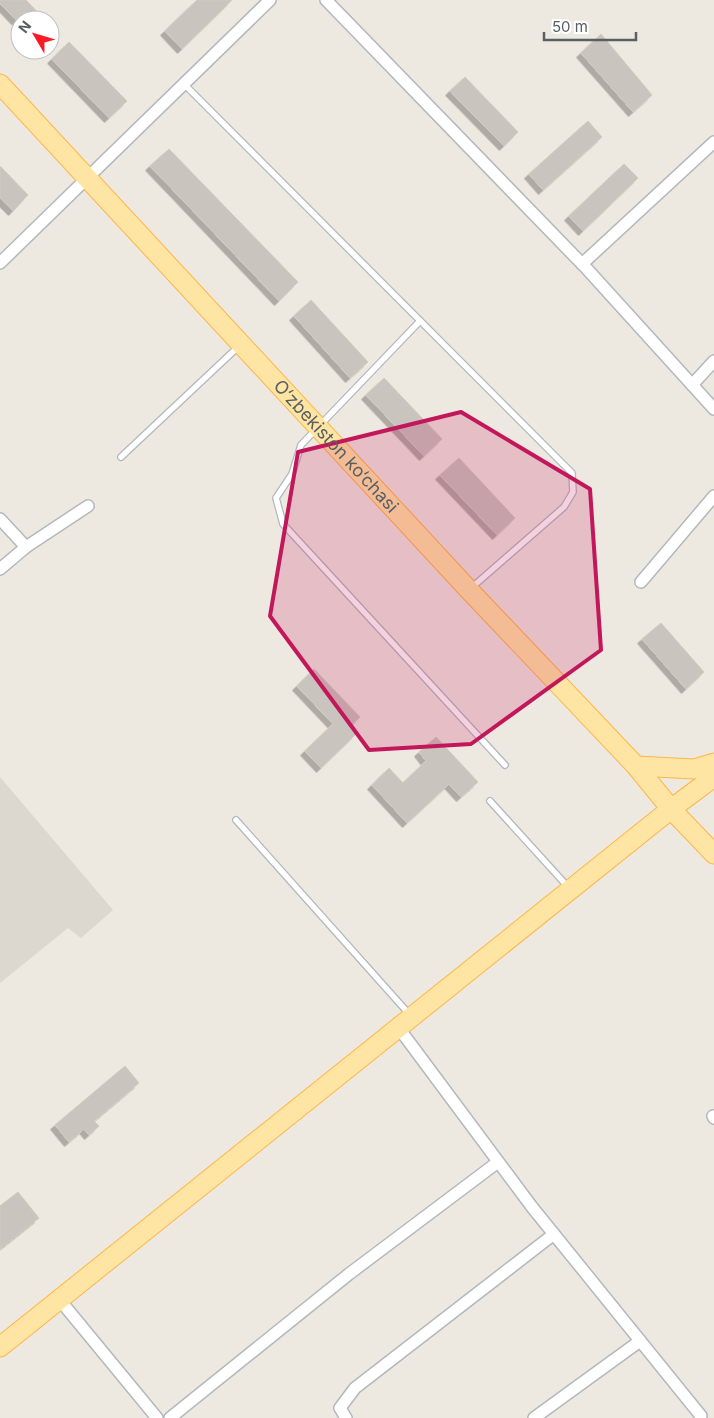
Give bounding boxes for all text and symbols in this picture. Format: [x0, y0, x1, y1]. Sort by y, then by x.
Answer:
north arrow [10, 10, 60, 60]
scale bar [544, 10, 636, 42]
text: N [14, 17, 34, 36]
text: 50 m [552, 17, 588, 36]
street label: O‘zbekiston ko‘chasi [270, 375, 403, 517]

